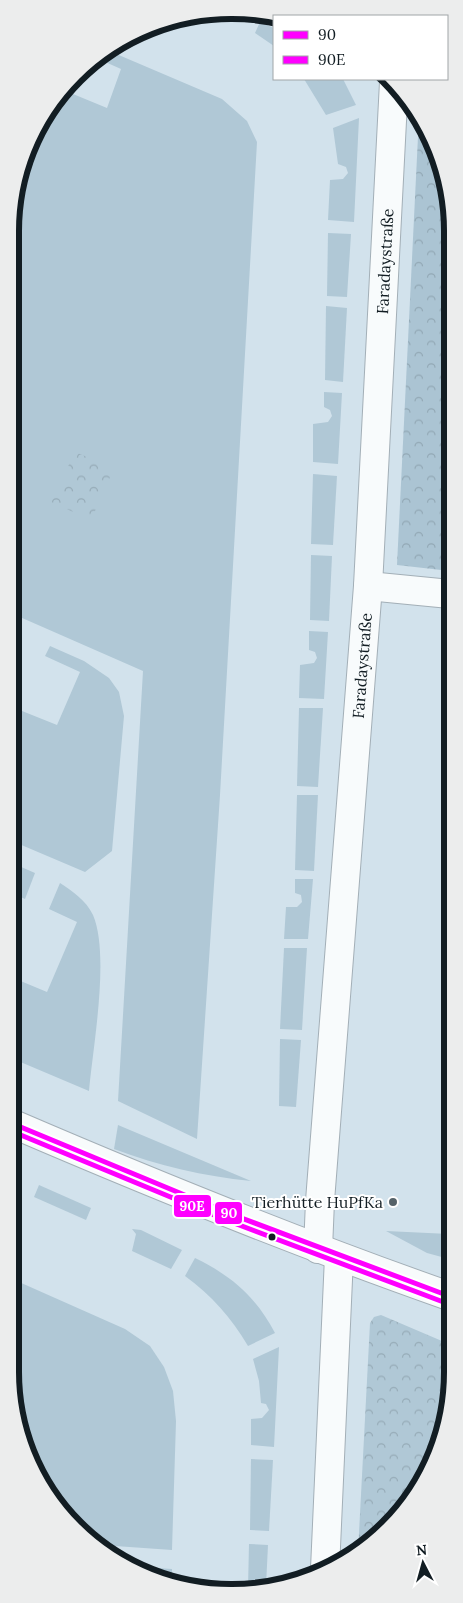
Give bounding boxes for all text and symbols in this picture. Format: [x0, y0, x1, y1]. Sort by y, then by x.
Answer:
legend [273, 15, 448, 80]
text: 90 [318, 25, 336, 44]
text: 90E [318, 50, 345, 69]
street label: Faradaystraße [372, 208, 397, 315]
street label: Faradaystraße [348, 612, 376, 719]
place label: Tierhütte HuPfKa [252, 1192, 383, 1212]
line badge: 90E [173, 1194, 212, 1218]
marker: Tierhütte HuPfKa [387, 1196, 399, 1208]
text: 90E [179, 1197, 205, 1215]
line badge: 90 [214, 1201, 243, 1225]
text: 90 [221, 1204, 238, 1222]
unlabelled marker [267, 1232, 277, 1242]
north arrow [398, 1538, 448, 1588]
text: N [415, 1541, 428, 1560]

